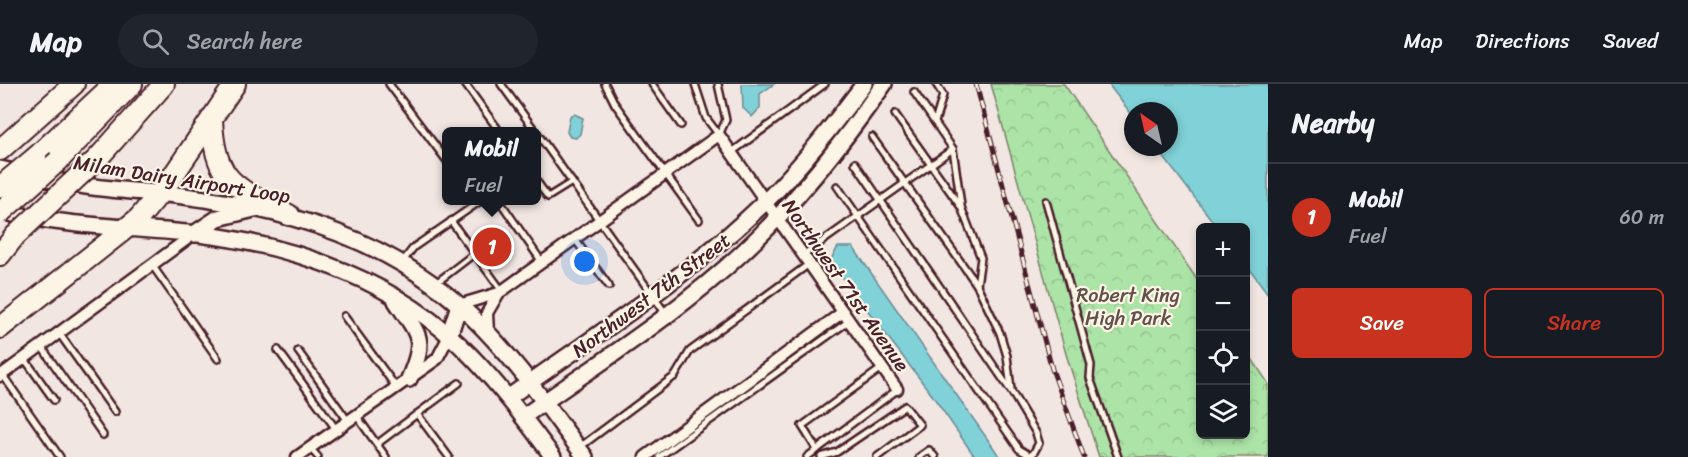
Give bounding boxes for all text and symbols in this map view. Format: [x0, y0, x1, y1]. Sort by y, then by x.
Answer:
search box [118, 14, 538, 68]
text: Map [30, 17, 82, 66]
text: Search here [187, 22, 303, 61]
text: Map [1404, 22, 1442, 60]
text: Directions [1475, 22, 1570, 60]
text: Saved [1603, 22, 1658, 60]
icon: search [139, 25, 172, 58]
text: Nearby [1292, 100, 1374, 146]
north arrow [1124, 102, 1178, 156]
popup [442, 127, 541, 205]
text: Mobil [465, 129, 518, 168]
street label: Milam Dairy Airport Loop [71, 145, 293, 214]
text: Fuel [465, 168, 502, 203]
text: Mobil [1349, 180, 1403, 219]
street label: Northwest 71st Avenue [772, 191, 919, 380]
text: 1 [1307, 200, 1316, 235]
text: 60 m [1619, 200, 1664, 235]
text: Fuel [1349, 219, 1387, 254]
map controls [1196, 223, 1250, 439]
button: + [1196, 223, 1250, 277]
pin: 1 [472, 224, 512, 270]
street label: Northwest 7th Street [564, 224, 739, 367]
your location [570, 247, 599, 276]
button: − [1196, 277, 1250, 331]
park label: Robert King High Park [1076, 278, 1180, 336]
button: Save [1292, 288, 1472, 358]
button: Share [1484, 288, 1664, 358]
button: locate [1196, 331, 1250, 385]
button: layers [1196, 385, 1250, 439]

